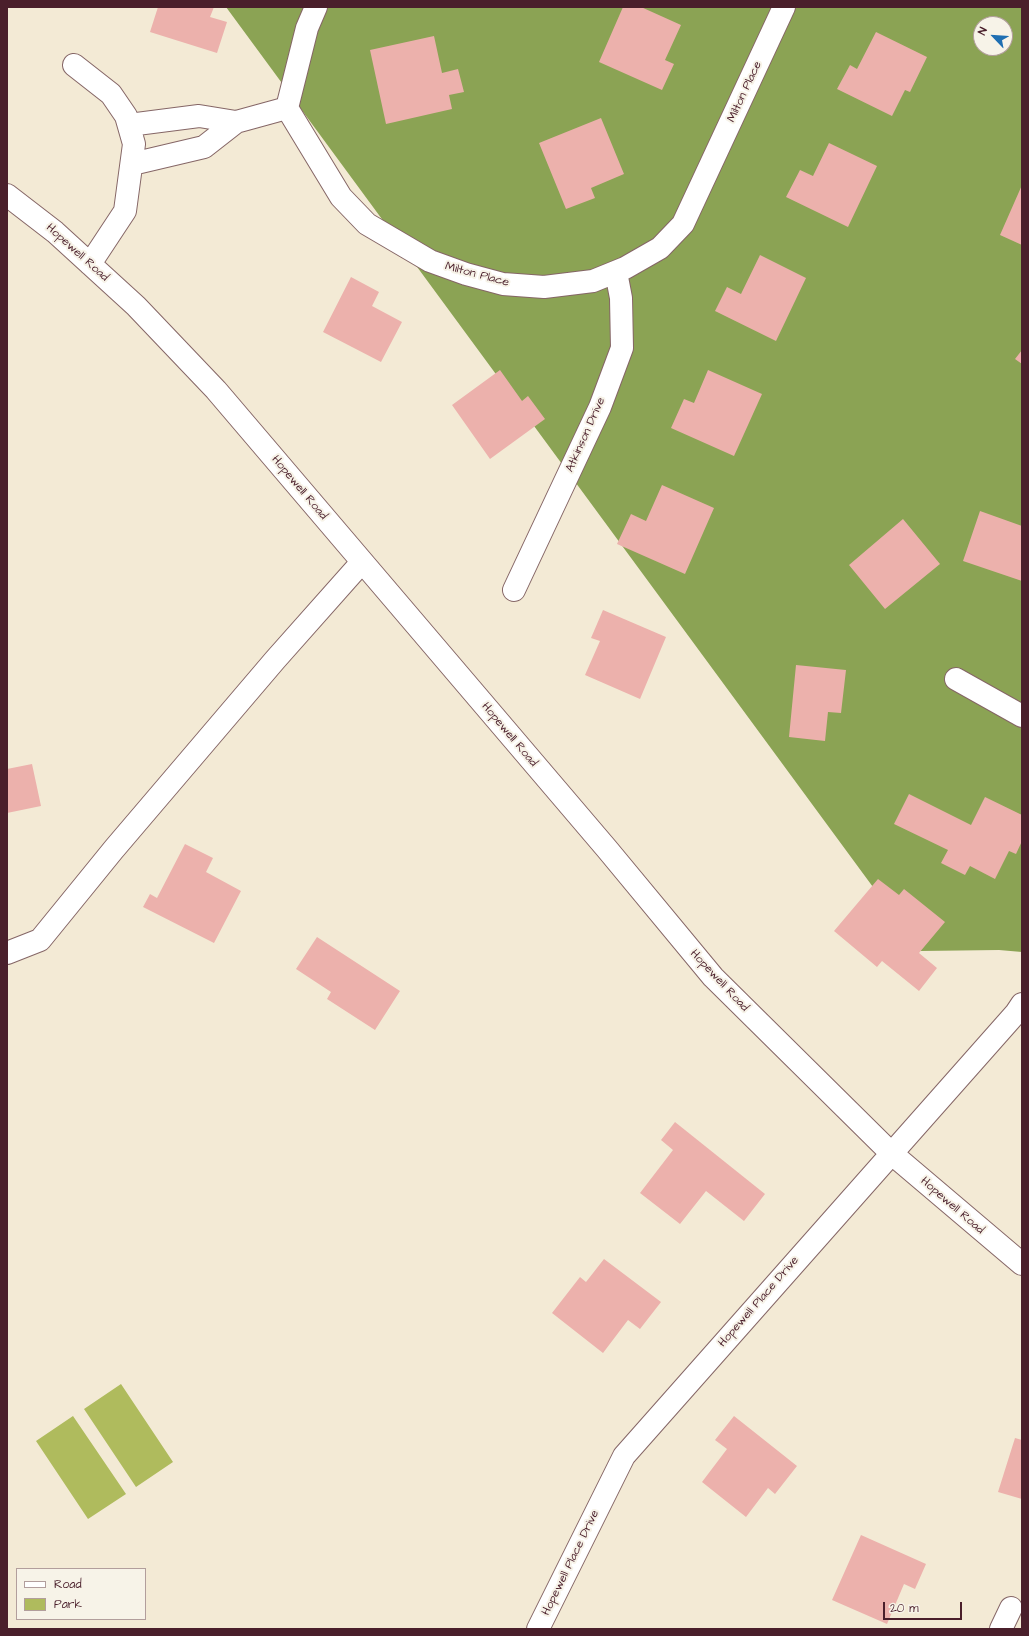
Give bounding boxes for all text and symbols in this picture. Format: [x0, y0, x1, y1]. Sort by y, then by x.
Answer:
north arrow [973, 16, 1013, 56]
text: N [974, 25, 991, 37]
street label: Milton Place [725, 59, 765, 125]
street label: Hopewell Road [43, 221, 111, 285]
street label: Milton Place [443, 260, 511, 290]
street label: Atkinson Drive [563, 395, 609, 475]
street label: Hopewell Road [268, 453, 330, 523]
street label: Hopewell Road [478, 700, 540, 770]
street label: Hopewell Road [687, 947, 751, 1015]
street label: Hopewell Road [917, 1174, 987, 1238]
street label: Hopewell Place Drive [716, 1254, 802, 1350]
street label: Hopewell Place Drive [539, 1508, 603, 1618]
legend [16, 1568, 146, 1620]
text: Road [54, 1576, 82, 1593]
scale bar [885, 1594, 964, 1620]
text: Park [54, 1596, 82, 1613]
text: 20 m [890, 1600, 919, 1617]

